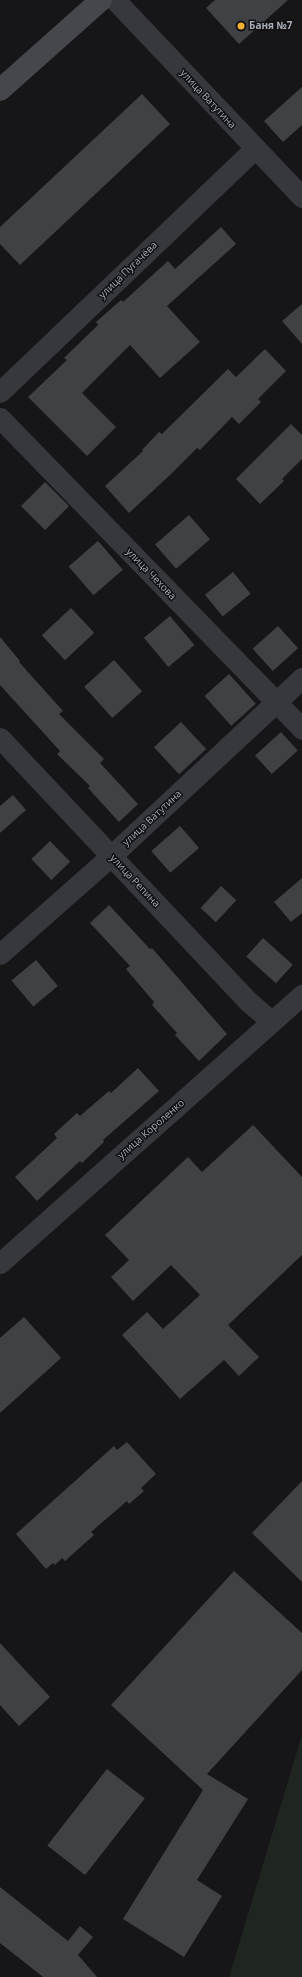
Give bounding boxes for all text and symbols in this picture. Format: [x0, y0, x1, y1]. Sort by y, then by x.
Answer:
place label: Баня №7 [249, 20, 293, 32]
marker: Баня №7 [236, 21, 246, 31]
street label: улица Ватутина [178, 67, 238, 131]
street label: улица Пугачёва [96, 239, 160, 301]
street label: улица Чехова [124, 546, 178, 602]
street label: улица Ватутина [120, 788, 184, 848]
street label: улица Репина [108, 852, 162, 910]
street label: улица Короленко [115, 1097, 187, 1161]

